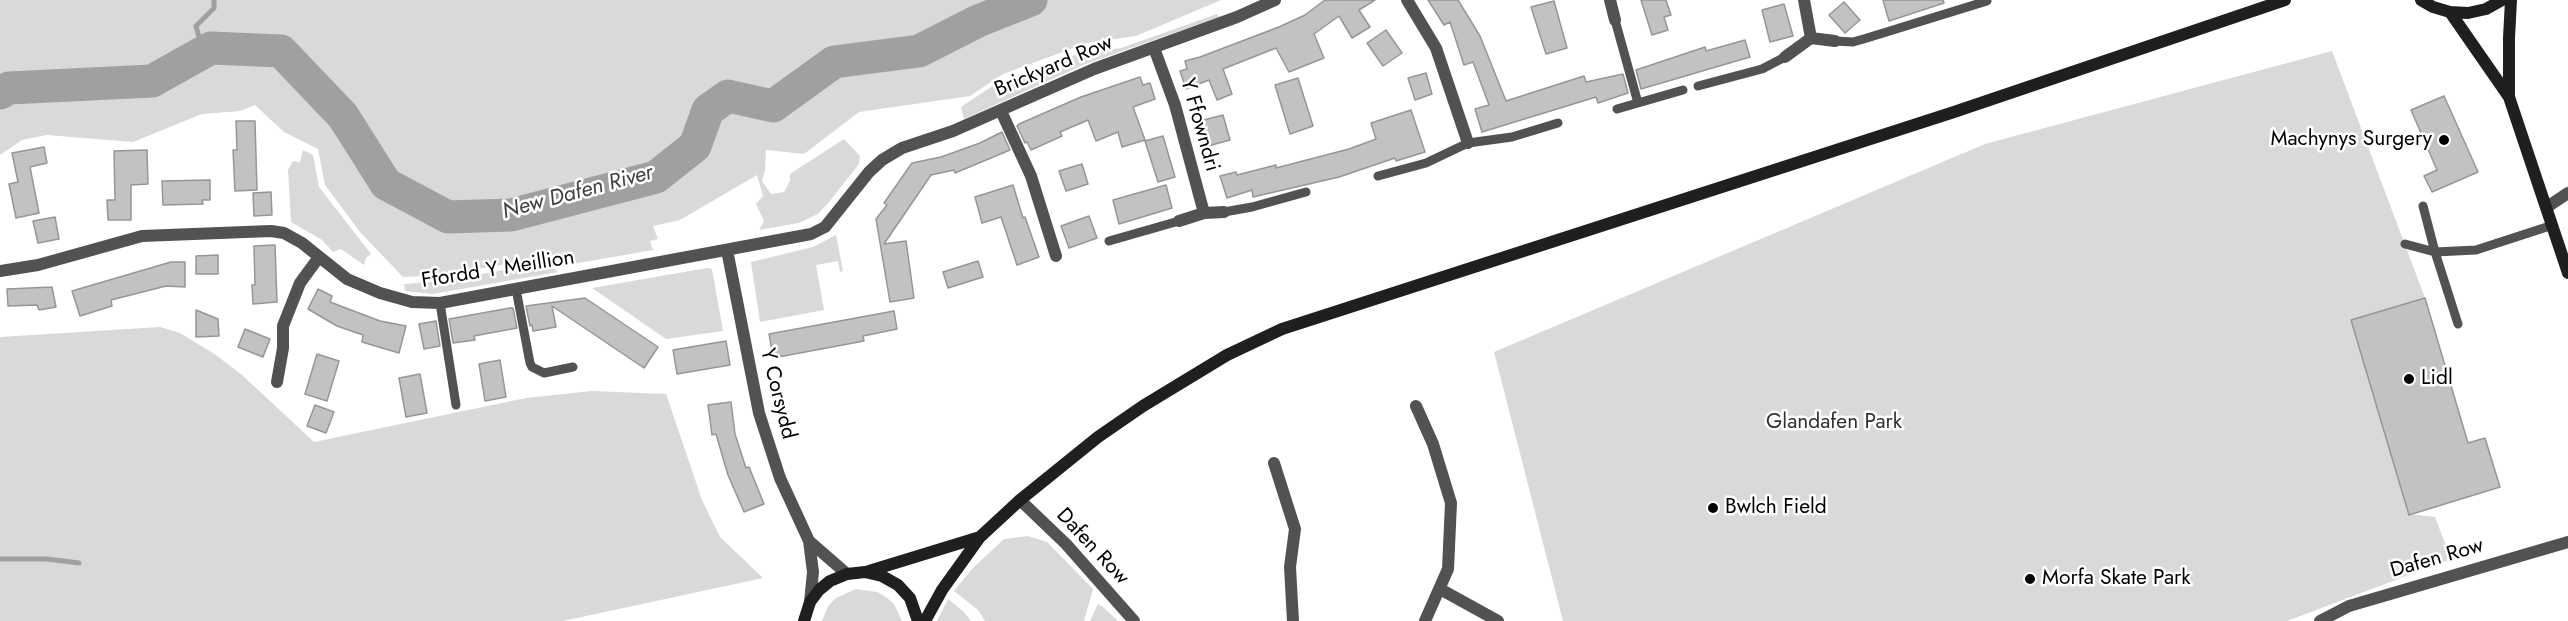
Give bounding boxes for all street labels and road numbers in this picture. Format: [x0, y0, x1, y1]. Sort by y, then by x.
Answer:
street label: Brickyard Row [991, 31, 1117, 103]
street label: Y Ffowndri [1174, 76, 1224, 174]
street label: Ffordd Y Meillion [420, 245, 576, 295]
street label: Y Corsydd [754, 346, 800, 442]
street label: Dafen Row [1050, 503, 1134, 591]
street label: Dafen Row [2388, 534, 2486, 584]

